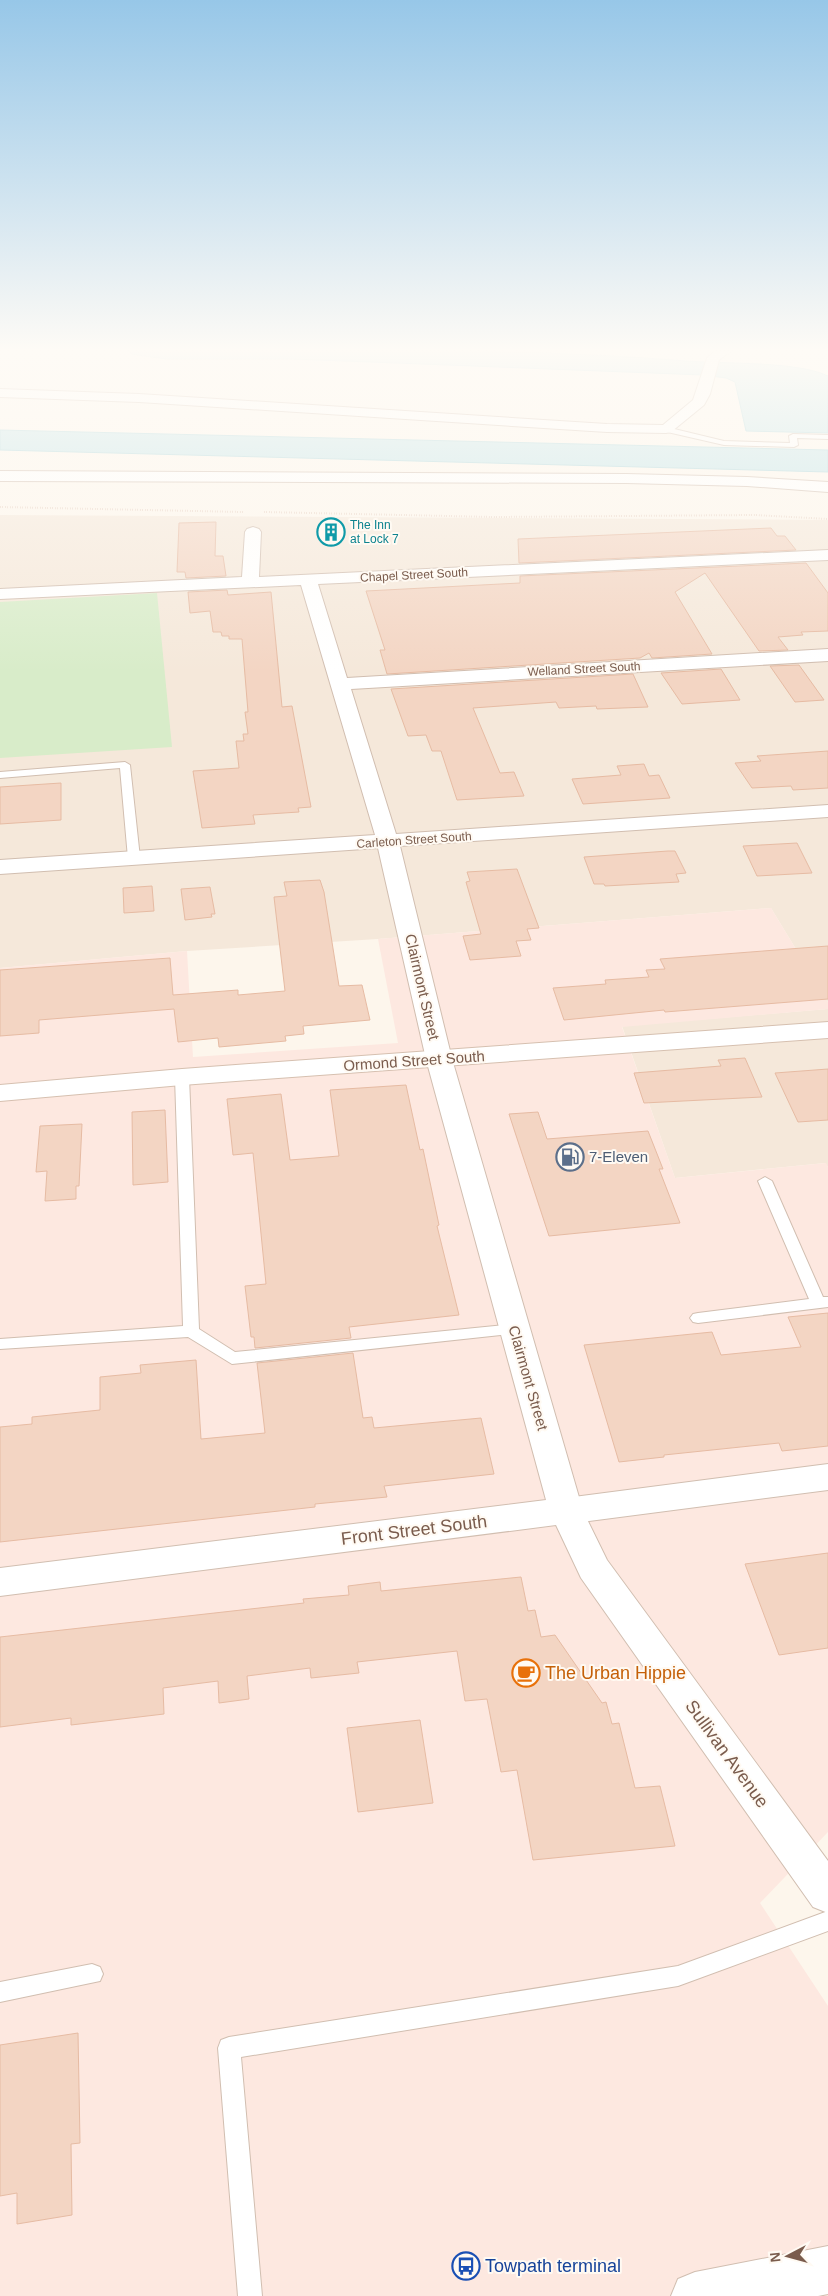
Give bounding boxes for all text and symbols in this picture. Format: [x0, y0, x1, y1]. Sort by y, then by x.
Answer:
building icon: The Inn at Lock 7 [316, 517, 346, 547]
place label: The Inn at Lock 7 [350, 518, 399, 546]
street label: Chapel Street South [360, 565, 468, 585]
street label: Welland Street South [527, 659, 641, 679]
street label: Carleton Street South [356, 829, 472, 851]
street label: Clairmont Street [402, 932, 443, 1042]
street label: Ormond Street South [343, 1047, 485, 1074]
fuel station icon: 7-Eleven [555, 1142, 585, 1172]
place label: 7-Eleven [589, 1148, 648, 1165]
street label: Clairmont Street [505, 1323, 552, 1433]
street label: Front Street South [340, 1511, 488, 1549]
cafe icon: The Urban Hippie [511, 1658, 541, 1688]
place label: The Urban Hippie [545, 1663, 686, 1683]
street label: Sullivan Avenue [681, 1696, 773, 1812]
north arrow [763, 2231, 813, 2281]
bus stop icon: Towpath terminal [451, 2251, 481, 2281]
text: N [767, 2251, 784, 2263]
place label: Towpath terminal [485, 2256, 621, 2276]

